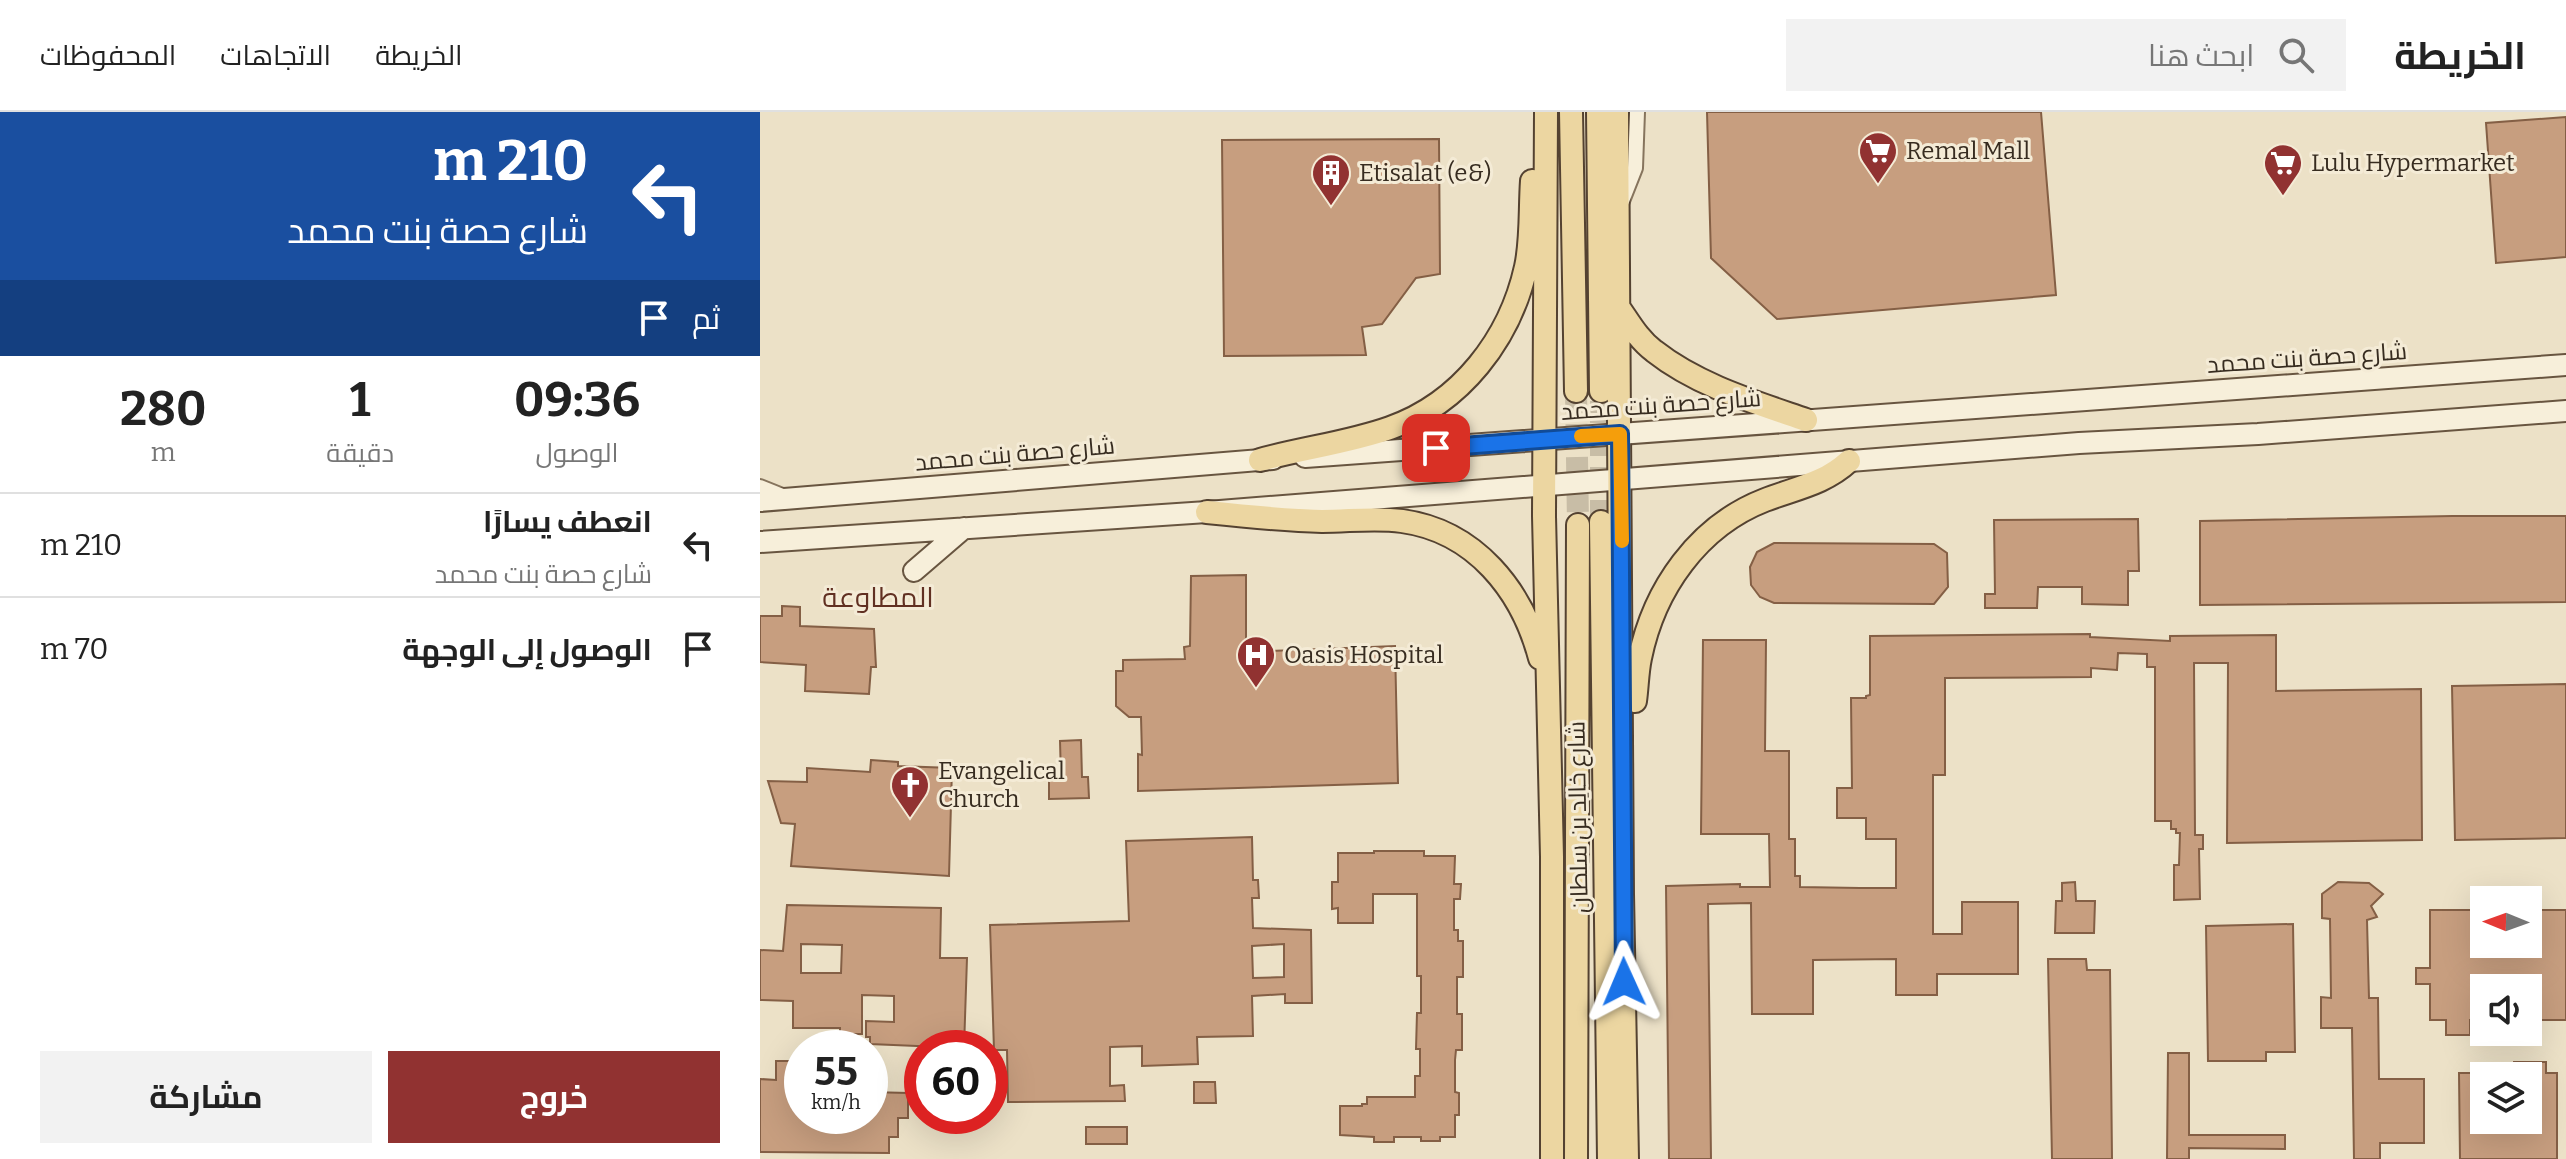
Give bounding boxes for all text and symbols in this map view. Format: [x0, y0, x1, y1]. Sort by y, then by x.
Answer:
search box [1786, 19, 2346, 91]
icon: search [2274, 33, 2318, 77]
text: الخريطة [2394, 33, 2526, 79]
text: ابحث هنا [2148, 38, 2254, 74]
text: المحفوظات [40, 39, 176, 72]
text: الاتجاهات [220, 39, 331, 72]
text: الخريطة [375, 39, 463, 72]
text: 210 m [433, 128, 588, 195]
supermarket icon: Remal Mall [1857, 130, 1899, 185]
place label: Remal Mall [1906, 137, 2030, 165]
supermarket icon: Lulu Hypermarket [2262, 142, 2304, 197]
icon: left [616, 144, 720, 248]
place label: Lulu Hypermarket [2311, 149, 2515, 177]
building icon: Etisalat (e&) [1310, 152, 1352, 207]
place label: Etisalat (e&) [1359, 159, 1491, 187]
text: شارع حصة بنت محمد [287, 209, 588, 253]
icon: arrive [632, 296, 676, 340]
text: ثم [692, 301, 720, 337]
street label: شارع حصة بنت محمد [2206, 337, 2408, 381]
text: 1 [350, 371, 371, 429]
text: 09:36 [514, 371, 640, 429]
text: 280 [120, 380, 206, 438]
street label: شارع حصة بنت محمد [1560, 384, 1762, 428]
pin [1402, 414, 1470, 482]
icon: arrive [1414, 426, 1458, 470]
street label: شارع حصة بنت محمد [914, 431, 1116, 479]
text: m [151, 437, 176, 468]
text: دقيقة [326, 438, 394, 469]
text: الوصول [536, 438, 618, 469]
text: انعطف يسارًا [483, 504, 652, 540]
icon: left [676, 523, 720, 567]
text: 210 m [40, 527, 122, 563]
text: شارع حصة بنت محمد [435, 559, 652, 590]
district label: المطاوعة [822, 581, 934, 614]
icon: arrive [676, 627, 720, 671]
text: 70 m [40, 631, 108, 667]
text: الوصول إلى الوجهة [402, 632, 652, 668]
hospital icon: Oasis Hospital [1235, 634, 1277, 689]
place label: Oasis Hospital [1284, 641, 1443, 669]
street label: شارع خالِد بن سلطان [1562, 721, 1596, 913]
place label: Evangelical Church [938, 757, 1065, 813]
church icon: Evangelical Church [889, 764, 931, 819]
north arrow [2470, 886, 2542, 958]
map controls [2470, 886, 2542, 1134]
position arrow [1582, 940, 1666, 1024]
button: sound [2470, 974, 2542, 1046]
speed limit sign: 60 [904, 1030, 1008, 1134]
text: 55 [814, 1048, 858, 1096]
button: مشاركة [40, 1051, 372, 1143]
button: خروج [388, 1051, 720, 1143]
button: layers [2470, 1062, 2542, 1134]
text: km/h [811, 1090, 861, 1114]

